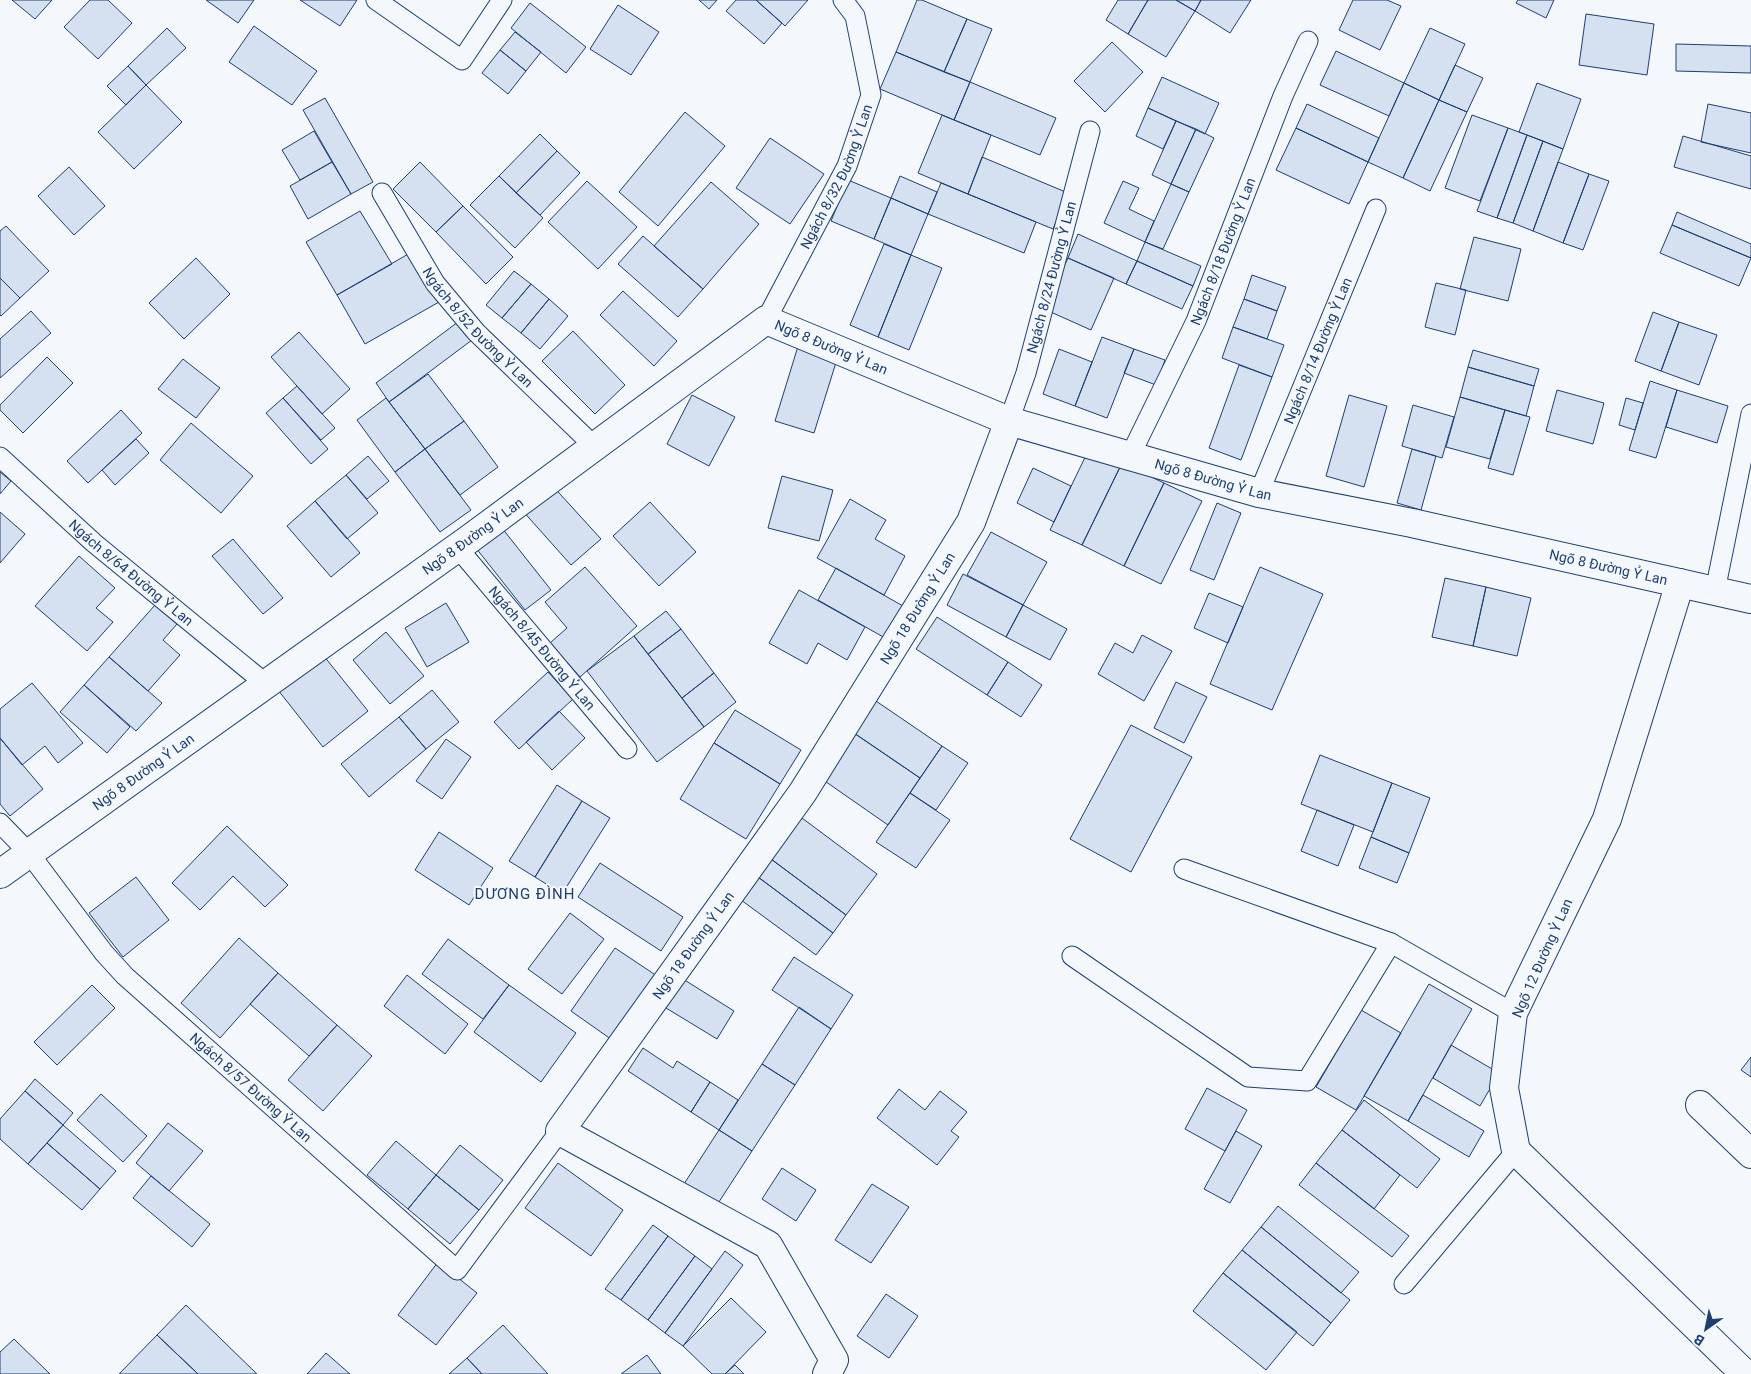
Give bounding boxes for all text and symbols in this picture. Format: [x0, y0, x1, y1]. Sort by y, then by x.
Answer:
street label: Ngách 8/32 Đường Ỷ Lan [797, 102, 875, 252]
street label: Ngách 8/18 Đường Ỷ Lan [1187, 175, 1259, 327]
street label: Ngách 8/24 Đường Ỷ Lan [1024, 199, 1079, 355]
street label: Ngách 8/52 Đường Ỷ Lan [420, 264, 536, 391]
street label: Ngách 8/14 Đường Ỷ Lan [1280, 275, 1355, 426]
street label: Ngõ 8 Đường Ỷ Lan [772, 317, 890, 378]
street label: Ngõ 8 Đường Ỷ Lan [1153, 456, 1273, 503]
street label: Ngõ 8 Đường Ỷ Lan [419, 494, 526, 578]
street label: Ngách 8/64 Đường Ỷ Lan [66, 516, 197, 629]
street label: Ngõ 8 Đường Ỷ Lan [1548, 546, 1669, 588]
street label: Ngõ 18 Đường Ỷ Lan [877, 549, 958, 667]
street label: Ngách 8/45 Đường Ỷ Lan [485, 583, 599, 713]
street label: Ngõ 8 Đường Ỷ Lan [89, 730, 197, 813]
district label: DƯƠNG ĐÌNH [475, 885, 575, 903]
street label: Ngõ 18 Đường Ỷ Lan [649, 888, 737, 1002]
street label: Ngõ 12 Đường Ỷ Lan [1508, 896, 1575, 1020]
street label: Ngách 8/57 Đường Ỷ Lan [187, 1029, 315, 1145]
north arrow [1681, 1304, 1731, 1354]
text: B [1691, 1331, 1707, 1349]

